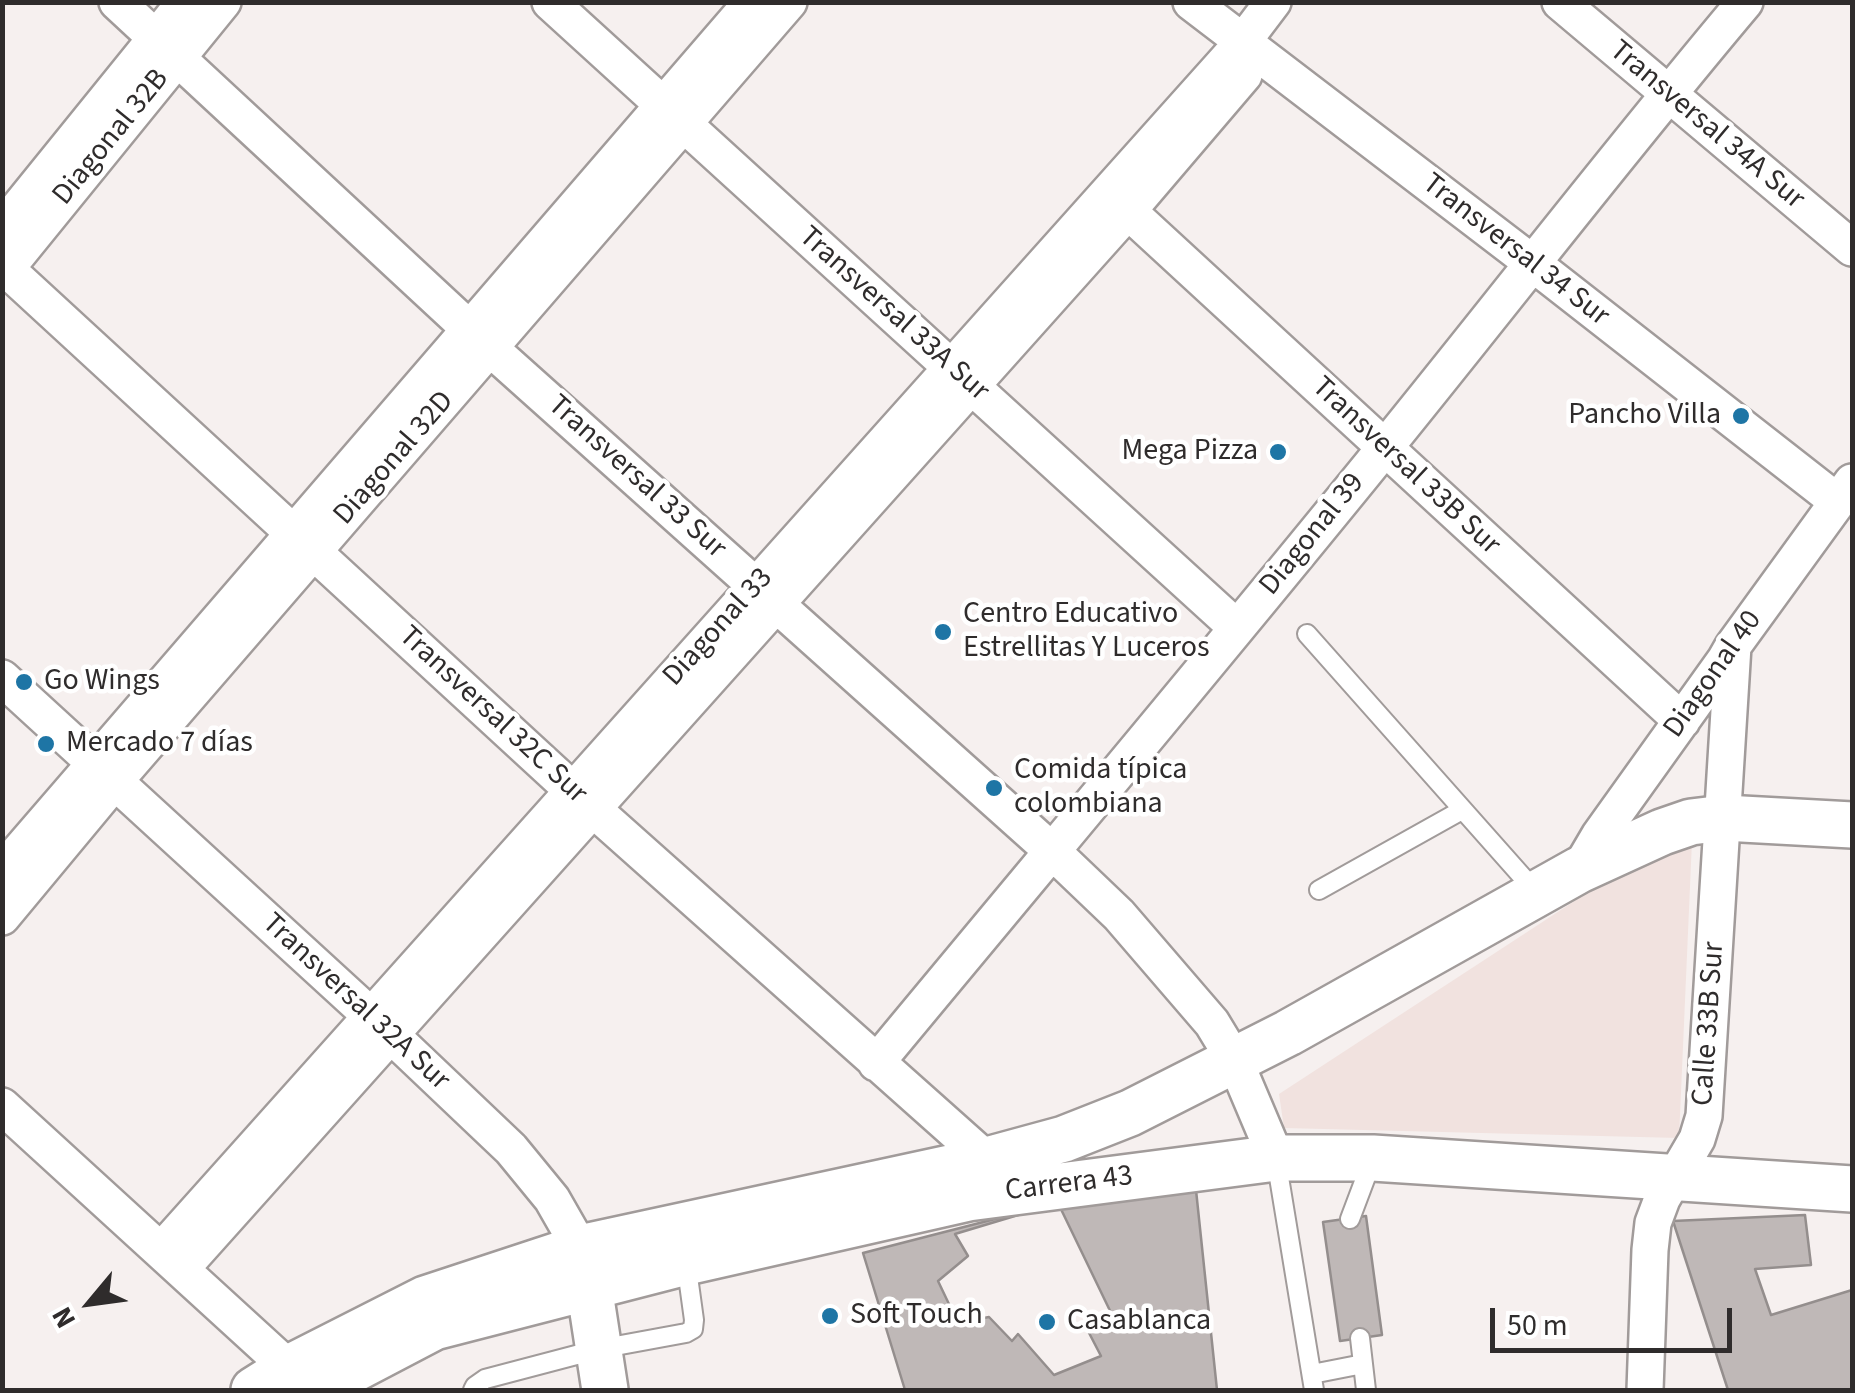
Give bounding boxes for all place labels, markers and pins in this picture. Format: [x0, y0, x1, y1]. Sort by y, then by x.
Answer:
place label: Pancho Villa [1568, 398, 1721, 434]
marker: Pancho Villa [1730, 405, 1752, 427]
place label: Mega Pizza [1122, 434, 1258, 470]
marker: Mega Pizza [1267, 441, 1289, 463]
place label: Centro Educativo Estrellitas Y Luceros [963, 597, 1209, 668]
marker: Centro Educativo Estrellitas Y Luceros [932, 621, 954, 643]
place label: Go Wings [44, 664, 160, 700]
marker: Go Wings [13, 671, 35, 693]
place label: Mercado 7 días [66, 726, 253, 762]
marker: Mercado 7 días [35, 733, 57, 755]
place label: Comida típica colombiana [1014, 753, 1187, 824]
marker: Comida típica colombiana [983, 777, 1005, 799]
place label: Soft Touch [850, 1298, 983, 1334]
place label: Casablanca [1067, 1304, 1211, 1340]
marker: Soft Touch [819, 1305, 841, 1327]
marker: Casablanca [1036, 1311, 1058, 1333]

